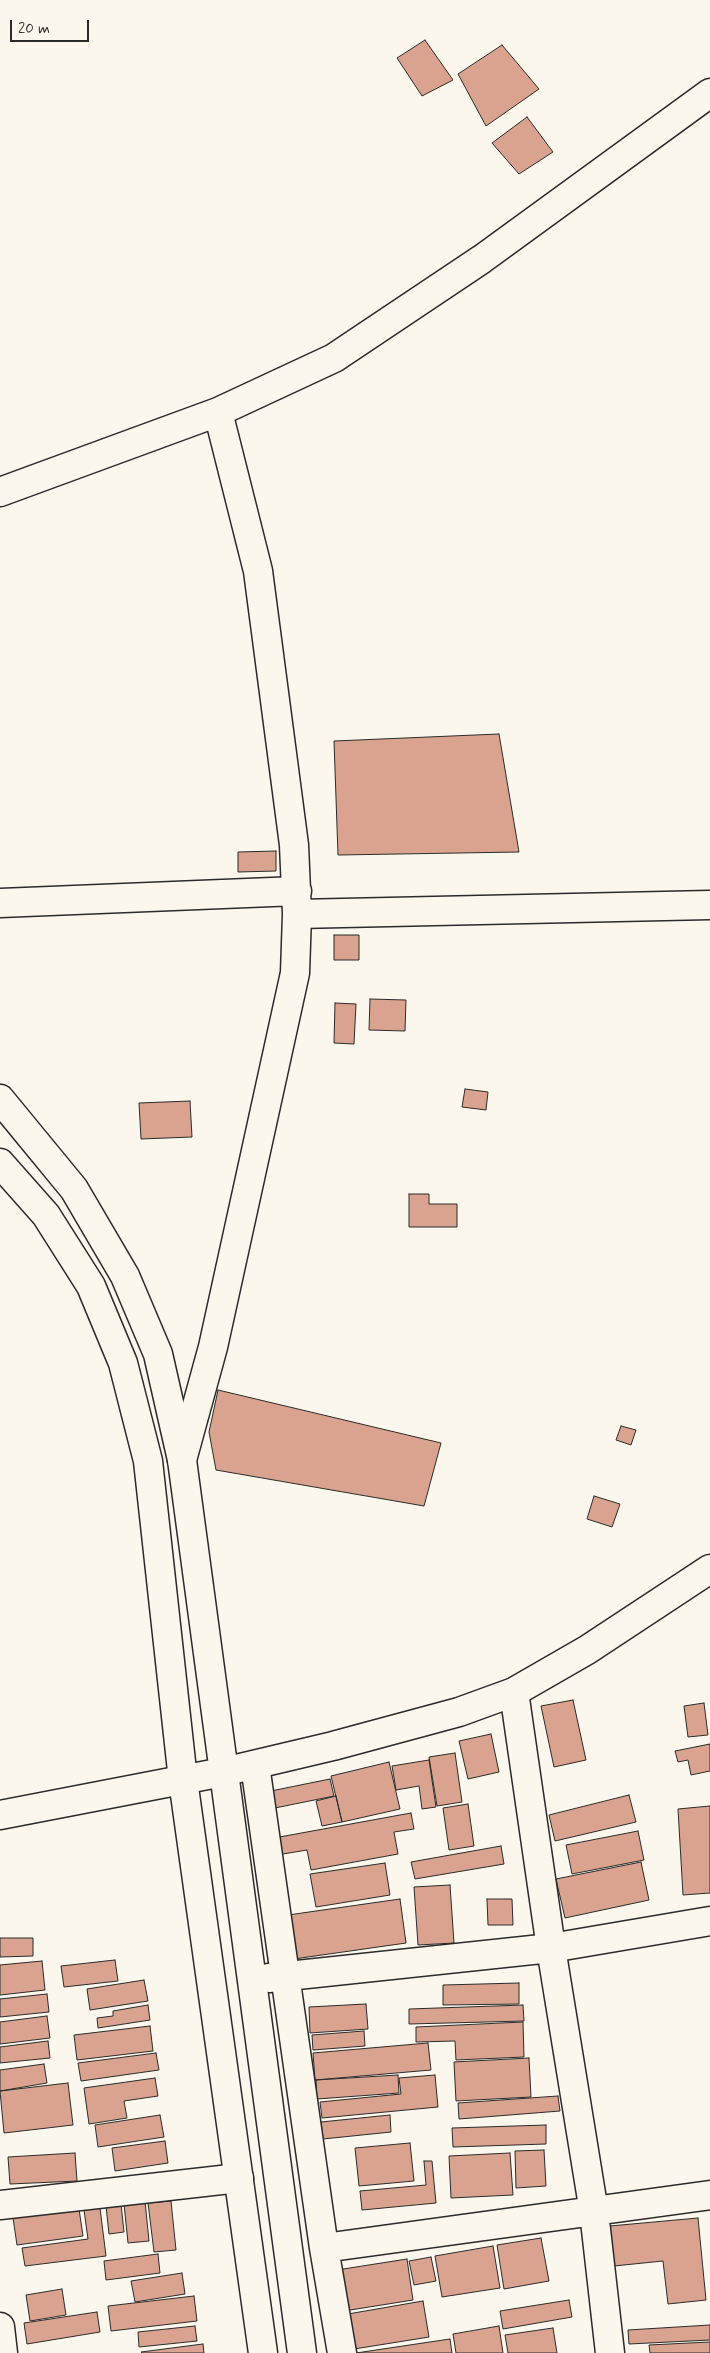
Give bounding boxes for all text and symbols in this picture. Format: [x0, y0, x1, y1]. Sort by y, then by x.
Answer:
scale bar [12, 10, 91, 42]
text: 20 m [18, 19, 50, 39]

